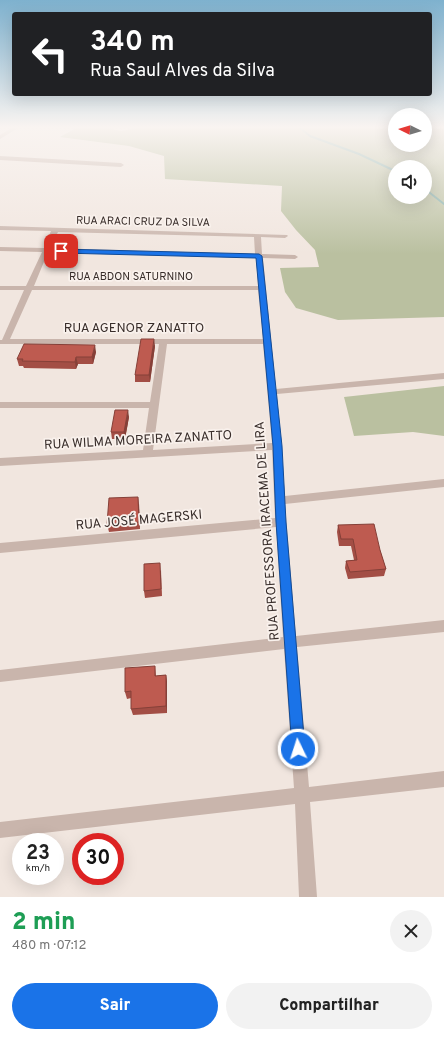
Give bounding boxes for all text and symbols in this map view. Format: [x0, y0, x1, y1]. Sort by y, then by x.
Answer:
text: 340 m [90, 25, 175, 61]
icon: left [24, 28, 76, 80]
text: Rua Saul Alves da Silva [90, 60, 275, 83]
north arrow [388, 108, 432, 152]
map controls [388, 108, 432, 204]
button: sound [388, 160, 432, 204]
street label: RUA ARACI CRUZ DA SILVA [76, 214, 210, 230]
pin [44, 234, 78, 268]
icon: arrive [50, 240, 72, 262]
street label: RUA ABDON SATURNINO [69, 270, 193, 284]
street label: RUA AGENOR ZANATTO [64, 321, 204, 337]
street label: RUA PROFESSORA IRACEMA DE LIRA [252, 421, 284, 641]
street label: RUA WILMA MOREIRA ZANATTO [44, 428, 232, 454]
street label: RUA JOSÉ MAGERSKI [75, 506, 203, 535]
position arrow [277, 728, 319, 770]
speed limit sign: 30 [72, 833, 124, 885]
text: 23 [26, 841, 50, 867]
text: km/h [26, 862, 50, 875]
text: 2 min [12, 908, 76, 938]
button: close [390, 910, 432, 952]
text: 480 m · 07:12 [12, 938, 86, 954]
button: Sair [12, 983, 218, 1029]
button: Compartilhar [226, 983, 432, 1029]

